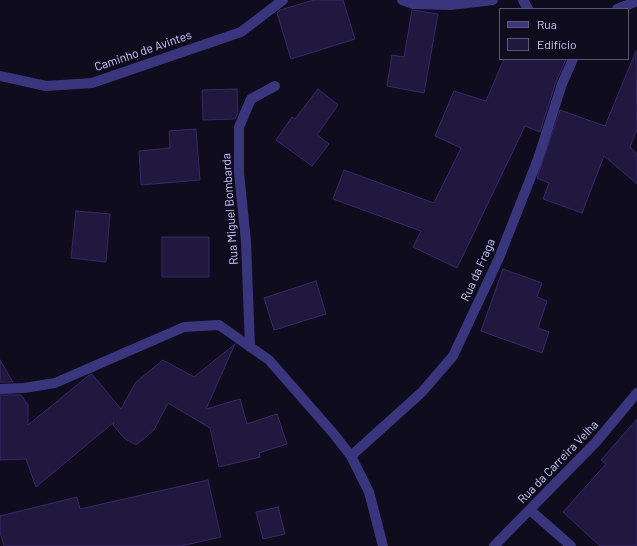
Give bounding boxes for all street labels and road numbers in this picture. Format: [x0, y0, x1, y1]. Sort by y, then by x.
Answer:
street label: Caminho de Avintes [92, 28, 194, 74]
street label: Rua Miguel Bombarda [219, 153, 241, 265]
street label: Rua da Fraga [458, 236, 498, 304]
street label: Rua da Carreira Velha [515, 417, 601, 507]

